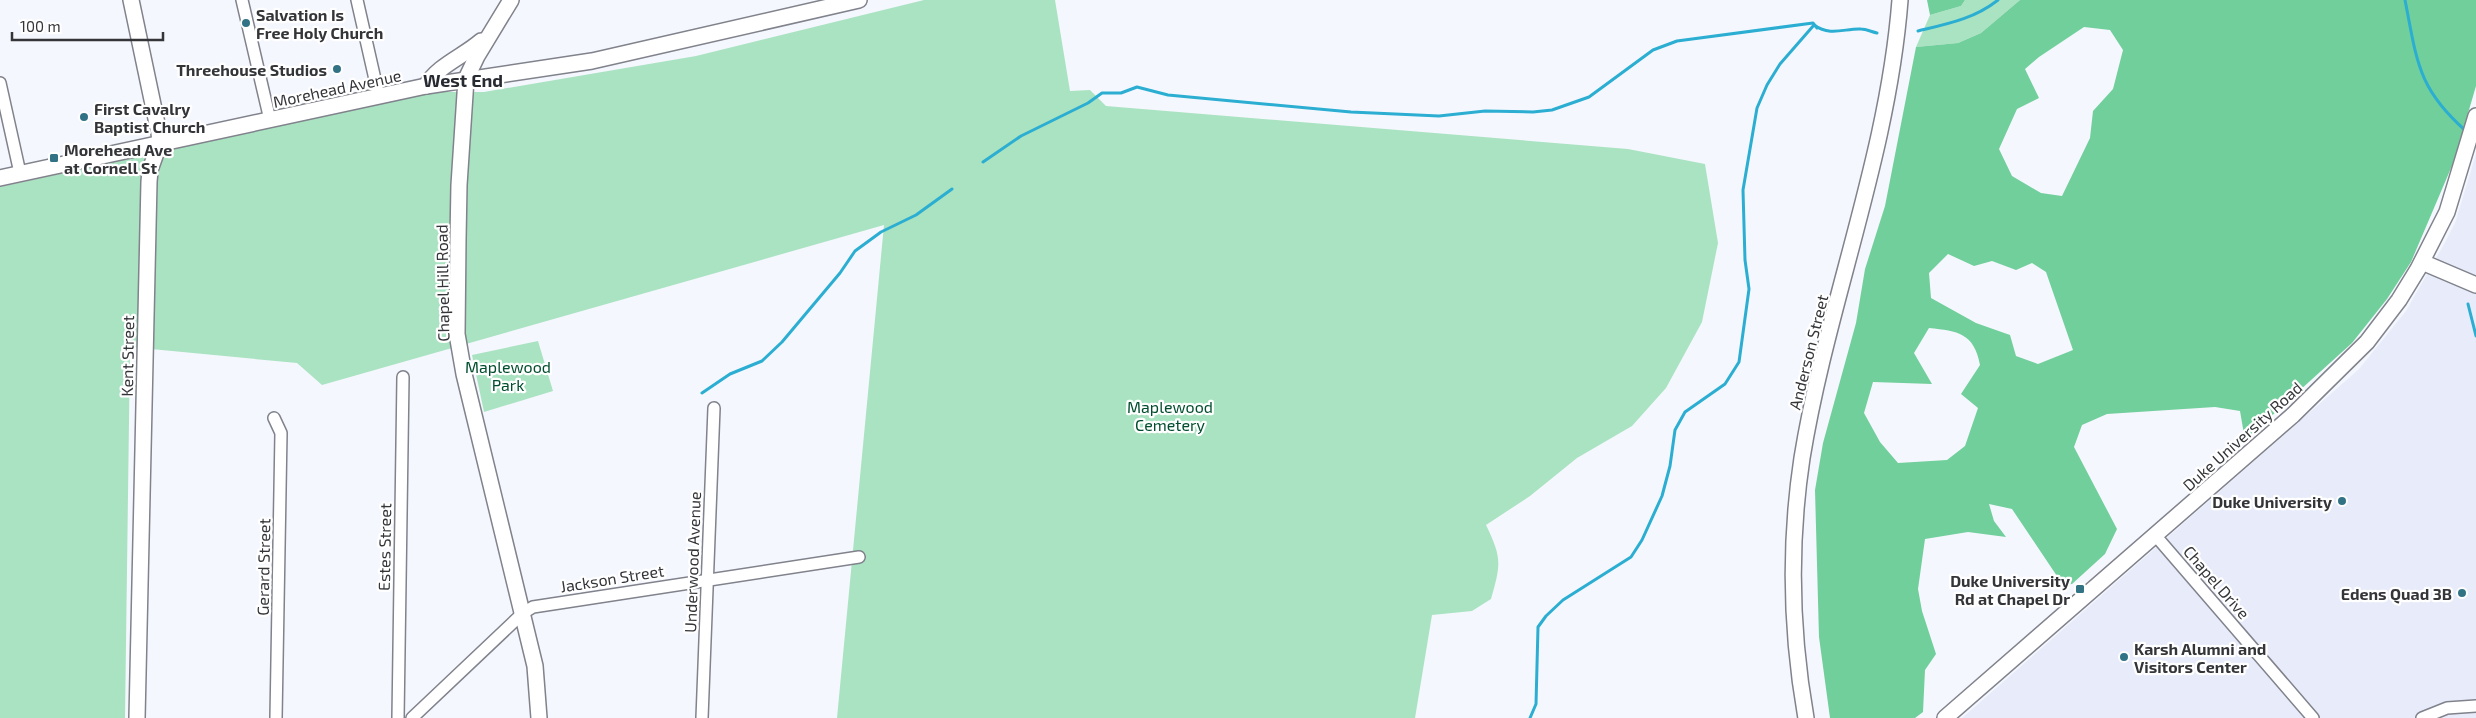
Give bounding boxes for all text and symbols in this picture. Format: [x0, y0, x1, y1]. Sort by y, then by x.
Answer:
place label: Salvation Is Free Holy Church [256, 5, 383, 43]
scale bar [12, 10, 164, 42]
text: 100 m [20, 17, 61, 35]
marker: Salvation Is Free Holy Church [240, 17, 252, 29]
place label: Threehouse Studios [176, 60, 327, 79]
marker: Threehouse Studios [331, 63, 343, 75]
street label: Morehead Avenue [271, 65, 403, 111]
district label: West End [423, 69, 503, 91]
place label: First Cavalry Baptist Church [94, 99, 205, 136]
marker: First Cavalry Baptist Church [78, 111, 90, 123]
place label: Morehead Ave at Cornell St [64, 140, 172, 177]
marker: Morehead Ave at Cornell St [48, 152, 60, 164]
street label: Chapel Hill Road [431, 224, 453, 342]
street label: Anderson Street [1785, 292, 1831, 412]
street label: Kent Street [117, 315, 137, 397]
park label: Maplewood Park [465, 357, 551, 394]
street label: Duke University Road [2178, 377, 2306, 495]
park label: Maplewood Cemetery [1127, 397, 1213, 434]
street label: Underwood Avenue [680, 491, 704, 633]
place label: Duke University [2212, 492, 2332, 512]
marker: Duke University [2336, 495, 2348, 507]
street label: Estes Street [374, 503, 394, 591]
street label: Gerard Street [253, 518, 273, 616]
street label: Chapel Drive [2180, 541, 2254, 623]
street label: Jackson Street [559, 560, 665, 596]
place label: Duke University Rd at Chapel Dr [1950, 571, 2070, 608]
marker: Duke University Rd at Chapel Dr [2074, 583, 2086, 595]
place label: Edens Quad 3B [2341, 584, 2452, 604]
marker: Edens Quad 3B [2456, 587, 2468, 599]
place label: Karsh Alumni and Visitors Center [2134, 639, 2266, 676]
marker: Karsh Alumni and Visitors Center [2118, 651, 2130, 663]

